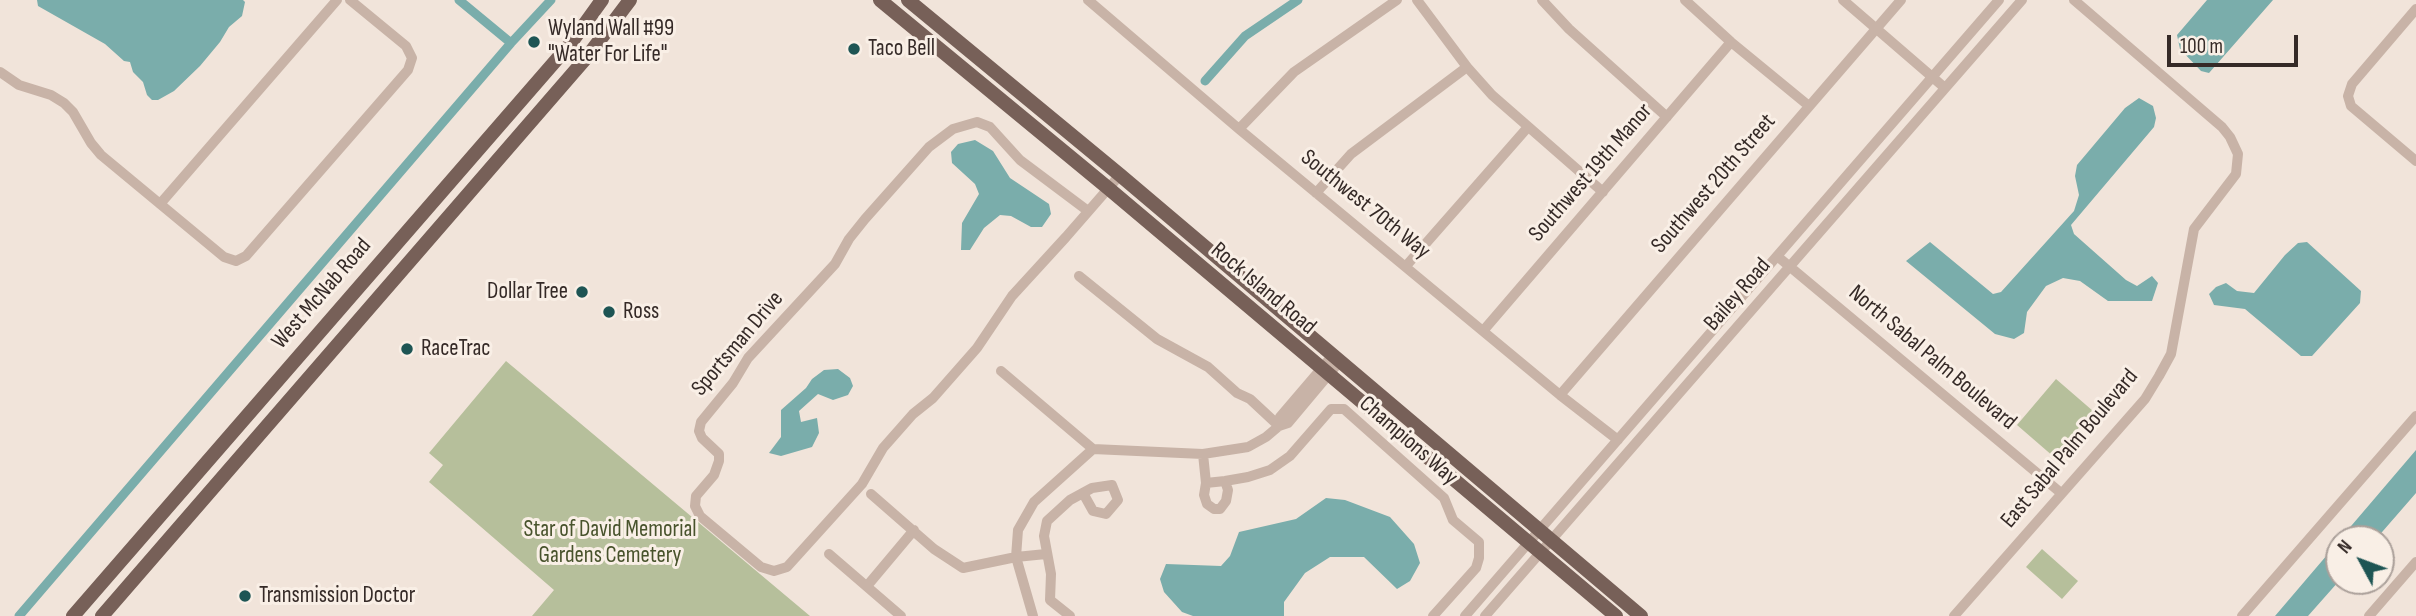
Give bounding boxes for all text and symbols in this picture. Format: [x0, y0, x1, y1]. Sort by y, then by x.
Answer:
place label: Wyland Wall #99 "Water For Life" [548, 15, 674, 69]
scale bar [2171, 21, 2302, 65]
marker: Wyland Wall #99 "Water For Life" [526, 34, 542, 50]
text: 100 m [2180, 34, 2223, 59]
place label: Taco Bell [868, 35, 935, 63]
marker: Taco Bell [846, 41, 862, 57]
street label: Southwest 19th Manor [1523, 98, 1659, 248]
street label: Southwest 20th Street [1646, 109, 1782, 259]
street label: Southwest 70th Way [1295, 144, 1435, 266]
street label: West McNab Road [266, 233, 378, 355]
street label: Rock Island Road [1205, 237, 1321, 341]
street label: Bailey Road [1699, 253, 1777, 337]
place label: Dollar Tree [487, 278, 568, 306]
street label: North Sabal Palm Boulevard [1842, 280, 2022, 436]
marker: Dollar Tree [574, 284, 590, 300]
street label: Sportsman Drive [686, 286, 790, 402]
place label: Ross [623, 298, 659, 326]
marker: Ross [601, 304, 617, 320]
place label: RaceTrac [421, 335, 490, 363]
marker: RaceTrac [399, 341, 415, 357]
street label: East Sabal Palm Boulevard [1996, 364, 2144, 534]
street label: Champions Way [1353, 391, 1463, 491]
park label: Star of David Memorial Gardens Cemetery [523, 516, 697, 570]
north arrow [2325, 525, 2395, 595]
text: N [2333, 536, 2357, 559]
place label: Transmission Doctor [259, 582, 415, 610]
marker: Transmission Doctor [237, 588, 253, 604]

